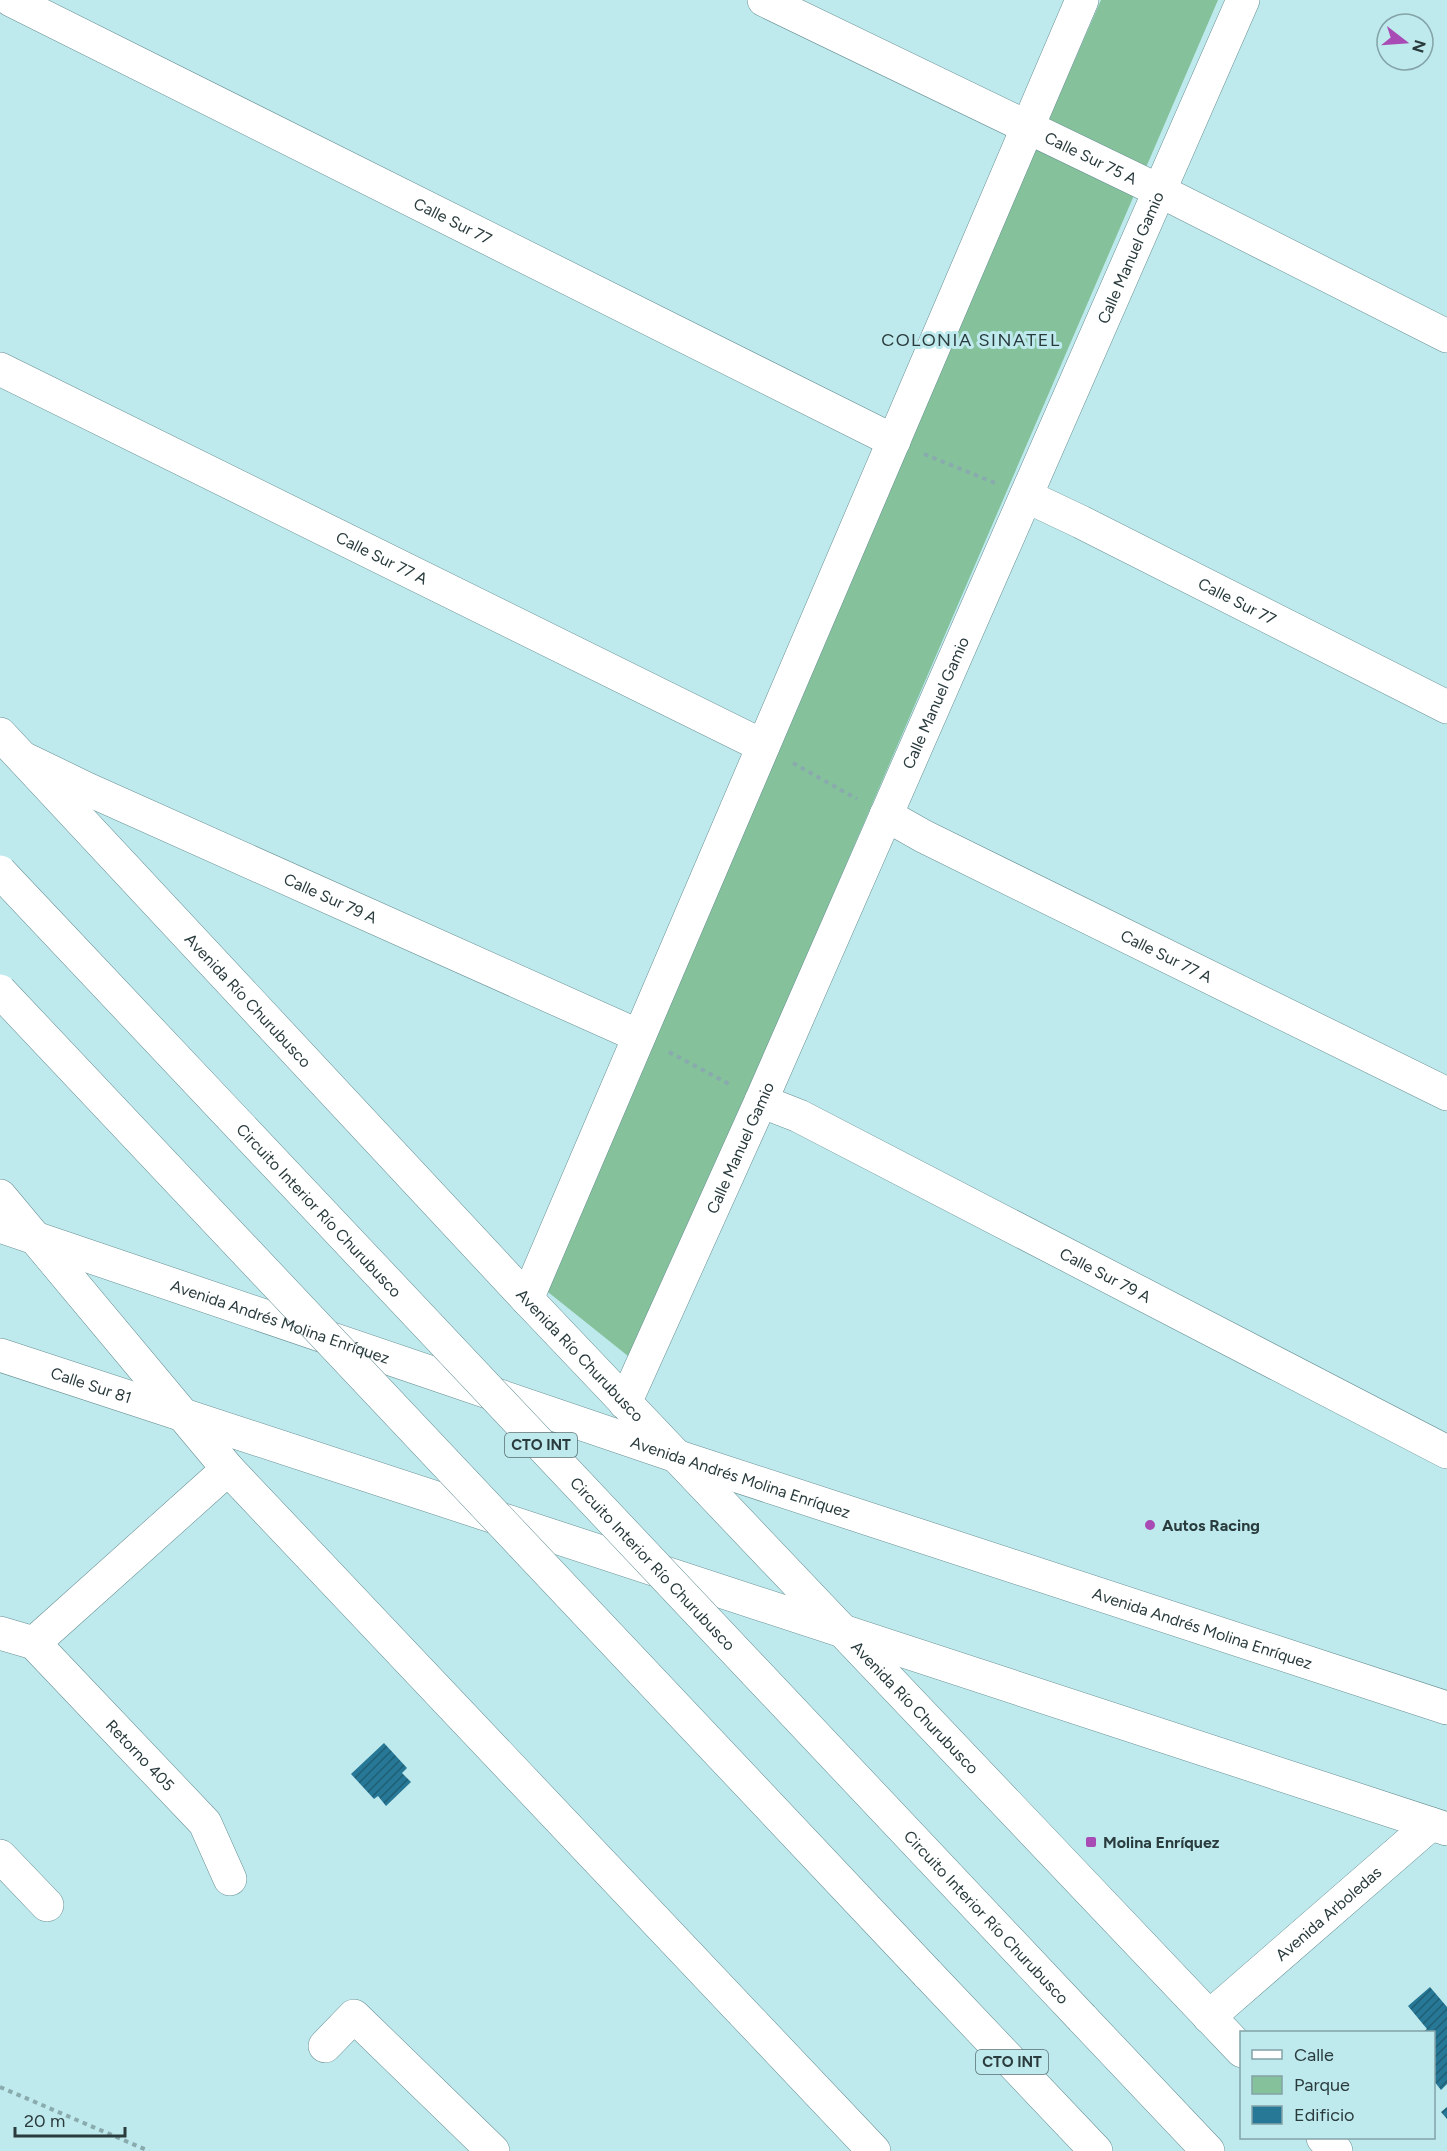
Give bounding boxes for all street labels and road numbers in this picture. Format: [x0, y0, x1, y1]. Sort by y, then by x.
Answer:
street label: Calle Sur 75 A [1041, 128, 1140, 189]
street label: Calle Manuel Gamio [1093, 189, 1168, 327]
street label: Calle Sur 77 [411, 194, 495, 249]
street label: Calle Sur 77 A [333, 528, 431, 589]
street label: Calle Sur 77 [1195, 574, 1280, 629]
street label: Calle Manuel Gamio [899, 634, 973, 772]
street label: Calle Sur 79 A [281, 869, 380, 928]
street label: Calle Sur 77 A [1117, 926, 1215, 987]
street label: Avenida Río Churubusco [181, 930, 315, 1071]
street label: Calle Manuel Gamio [703, 1079, 778, 1217]
street label: Circuito Interior Río Churubusco [232, 1120, 405, 1301]
street label: Calle Sur 79 A [1056, 1244, 1154, 1307]
street label: Avenida Andrés Molina Enríquez [168, 1276, 392, 1368]
street label: Avenida Río Churubusco [512, 1285, 648, 1426]
street label: Calle Sur 81 [48, 1363, 134, 1407]
street label: Avenida Andrés Molina Enríquez [628, 1432, 853, 1522]
road number: CTO INT [505, 1433, 577, 1457]
street label: Circuito Interior Río Churubusco [566, 1473, 739, 1655]
street label: Avenida Andrés Molina Enríquez [1090, 1584, 1315, 1673]
street label: Avenida Río Churubusco [847, 1637, 982, 1778]
street label: Retorno 405 [102, 1716, 178, 1795]
street label: Circuito Interior Río Churubusco [900, 1826, 1073, 2008]
street label: Avenida Arboledas [1272, 1863, 1385, 1965]
road number: CTO INT [976, 2050, 1048, 2074]

